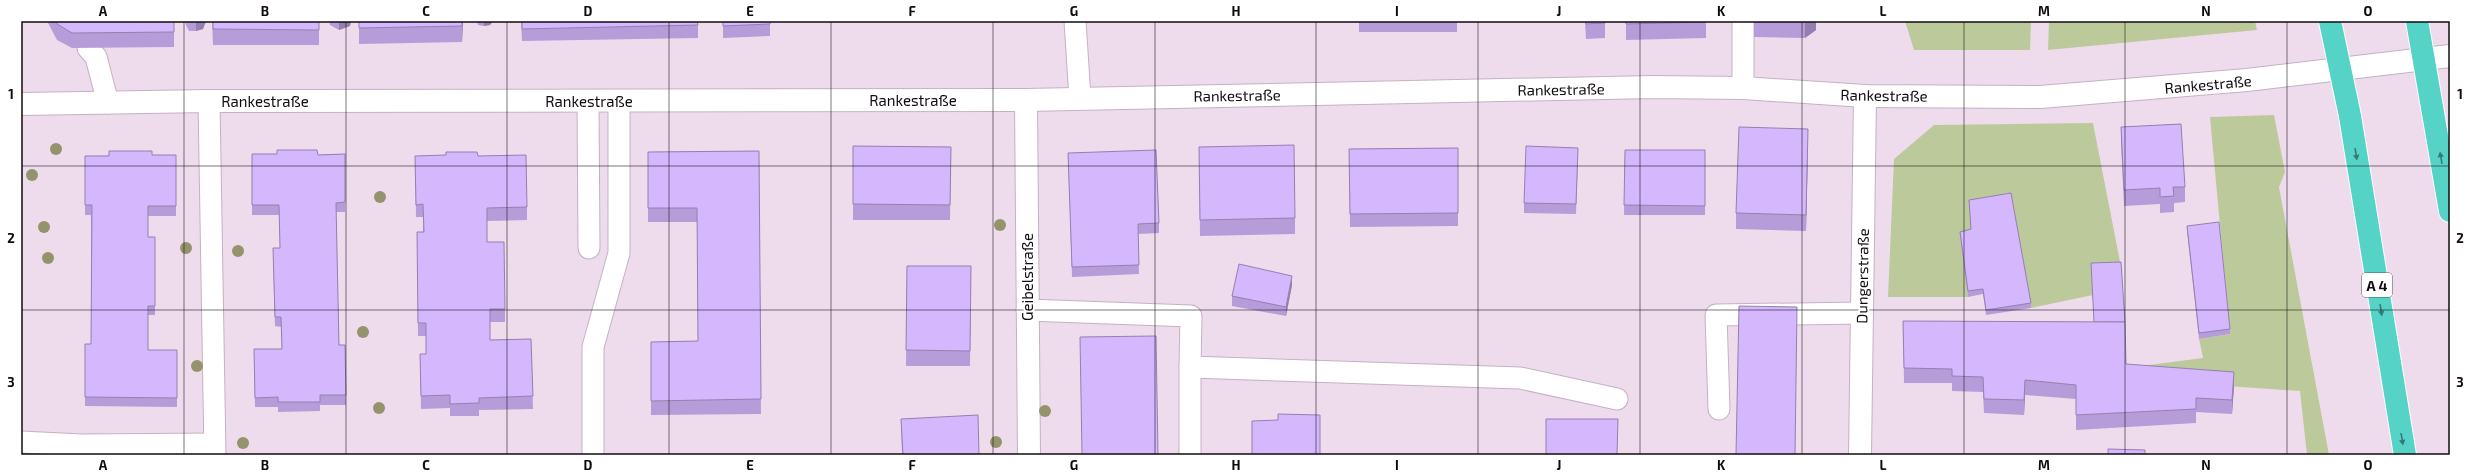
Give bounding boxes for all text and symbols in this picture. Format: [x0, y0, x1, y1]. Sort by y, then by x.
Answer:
text: A [99, 3, 108, 19]
text: B [261, 3, 269, 19]
text: C [422, 3, 430, 19]
text: D [584, 3, 593, 19]
text: E [746, 3, 754, 19]
text: F [908, 3, 916, 19]
text: G [1070, 3, 1078, 19]
text: H [1232, 3, 1241, 19]
text: I [1395, 3, 1399, 19]
text: J [1557, 3, 1561, 19]
text: K [1717, 3, 1726, 19]
text: L [1880, 3, 1887, 19]
text: M [2038, 3, 2050, 19]
text: N [2201, 3, 2211, 19]
text: O [2364, 3, 2373, 19]
street label: Rankestraße [2164, 71, 2252, 97]
street label: Rankestraße [1517, 79, 1605, 99]
street label: Rankestraße [1193, 85, 1281, 105]
street label: Rankestraße [1840, 85, 1928, 105]
text: 1 [8, 86, 14, 102]
text: 1 [2457, 86, 2463, 102]
street label: Rankestraße [869, 91, 957, 109]
street label: Rankestraße [221, 92, 309, 110]
street label: Rankestraße [545, 92, 633, 110]
one-way arrow [2353, 148, 2359, 160]
one-way arrow [2438, 152, 2444, 164]
street label: Dungerstraße [1852, 228, 1872, 324]
text: 2 [7, 230, 15, 246]
text: 2 [2456, 230, 2464, 246]
street label: Geibelstraße [1018, 233, 1036, 321]
road number: A 4 [2362, 273, 2392, 297]
one-way arrow [2379, 304, 2385, 316]
text: 3 [7, 374, 15, 390]
text: 3 [2456, 374, 2464, 390]
one-way arrow [2399, 432, 2405, 445]
text: A [99, 457, 108, 473]
text: B [261, 457, 269, 473]
text: C [422, 457, 430, 473]
text: D [584, 457, 593, 473]
text: E [746, 457, 754, 473]
text: F [908, 457, 916, 473]
text: G [1070, 457, 1078, 473]
text: H [1232, 457, 1241, 473]
text: I [1395, 457, 1399, 473]
text: J [1557, 457, 1561, 473]
text: K [1717, 457, 1726, 473]
text: L [1880, 457, 1887, 473]
text: M [2038, 457, 2050, 473]
text: N [2201, 457, 2211, 473]
text: O [2364, 457, 2373, 473]

